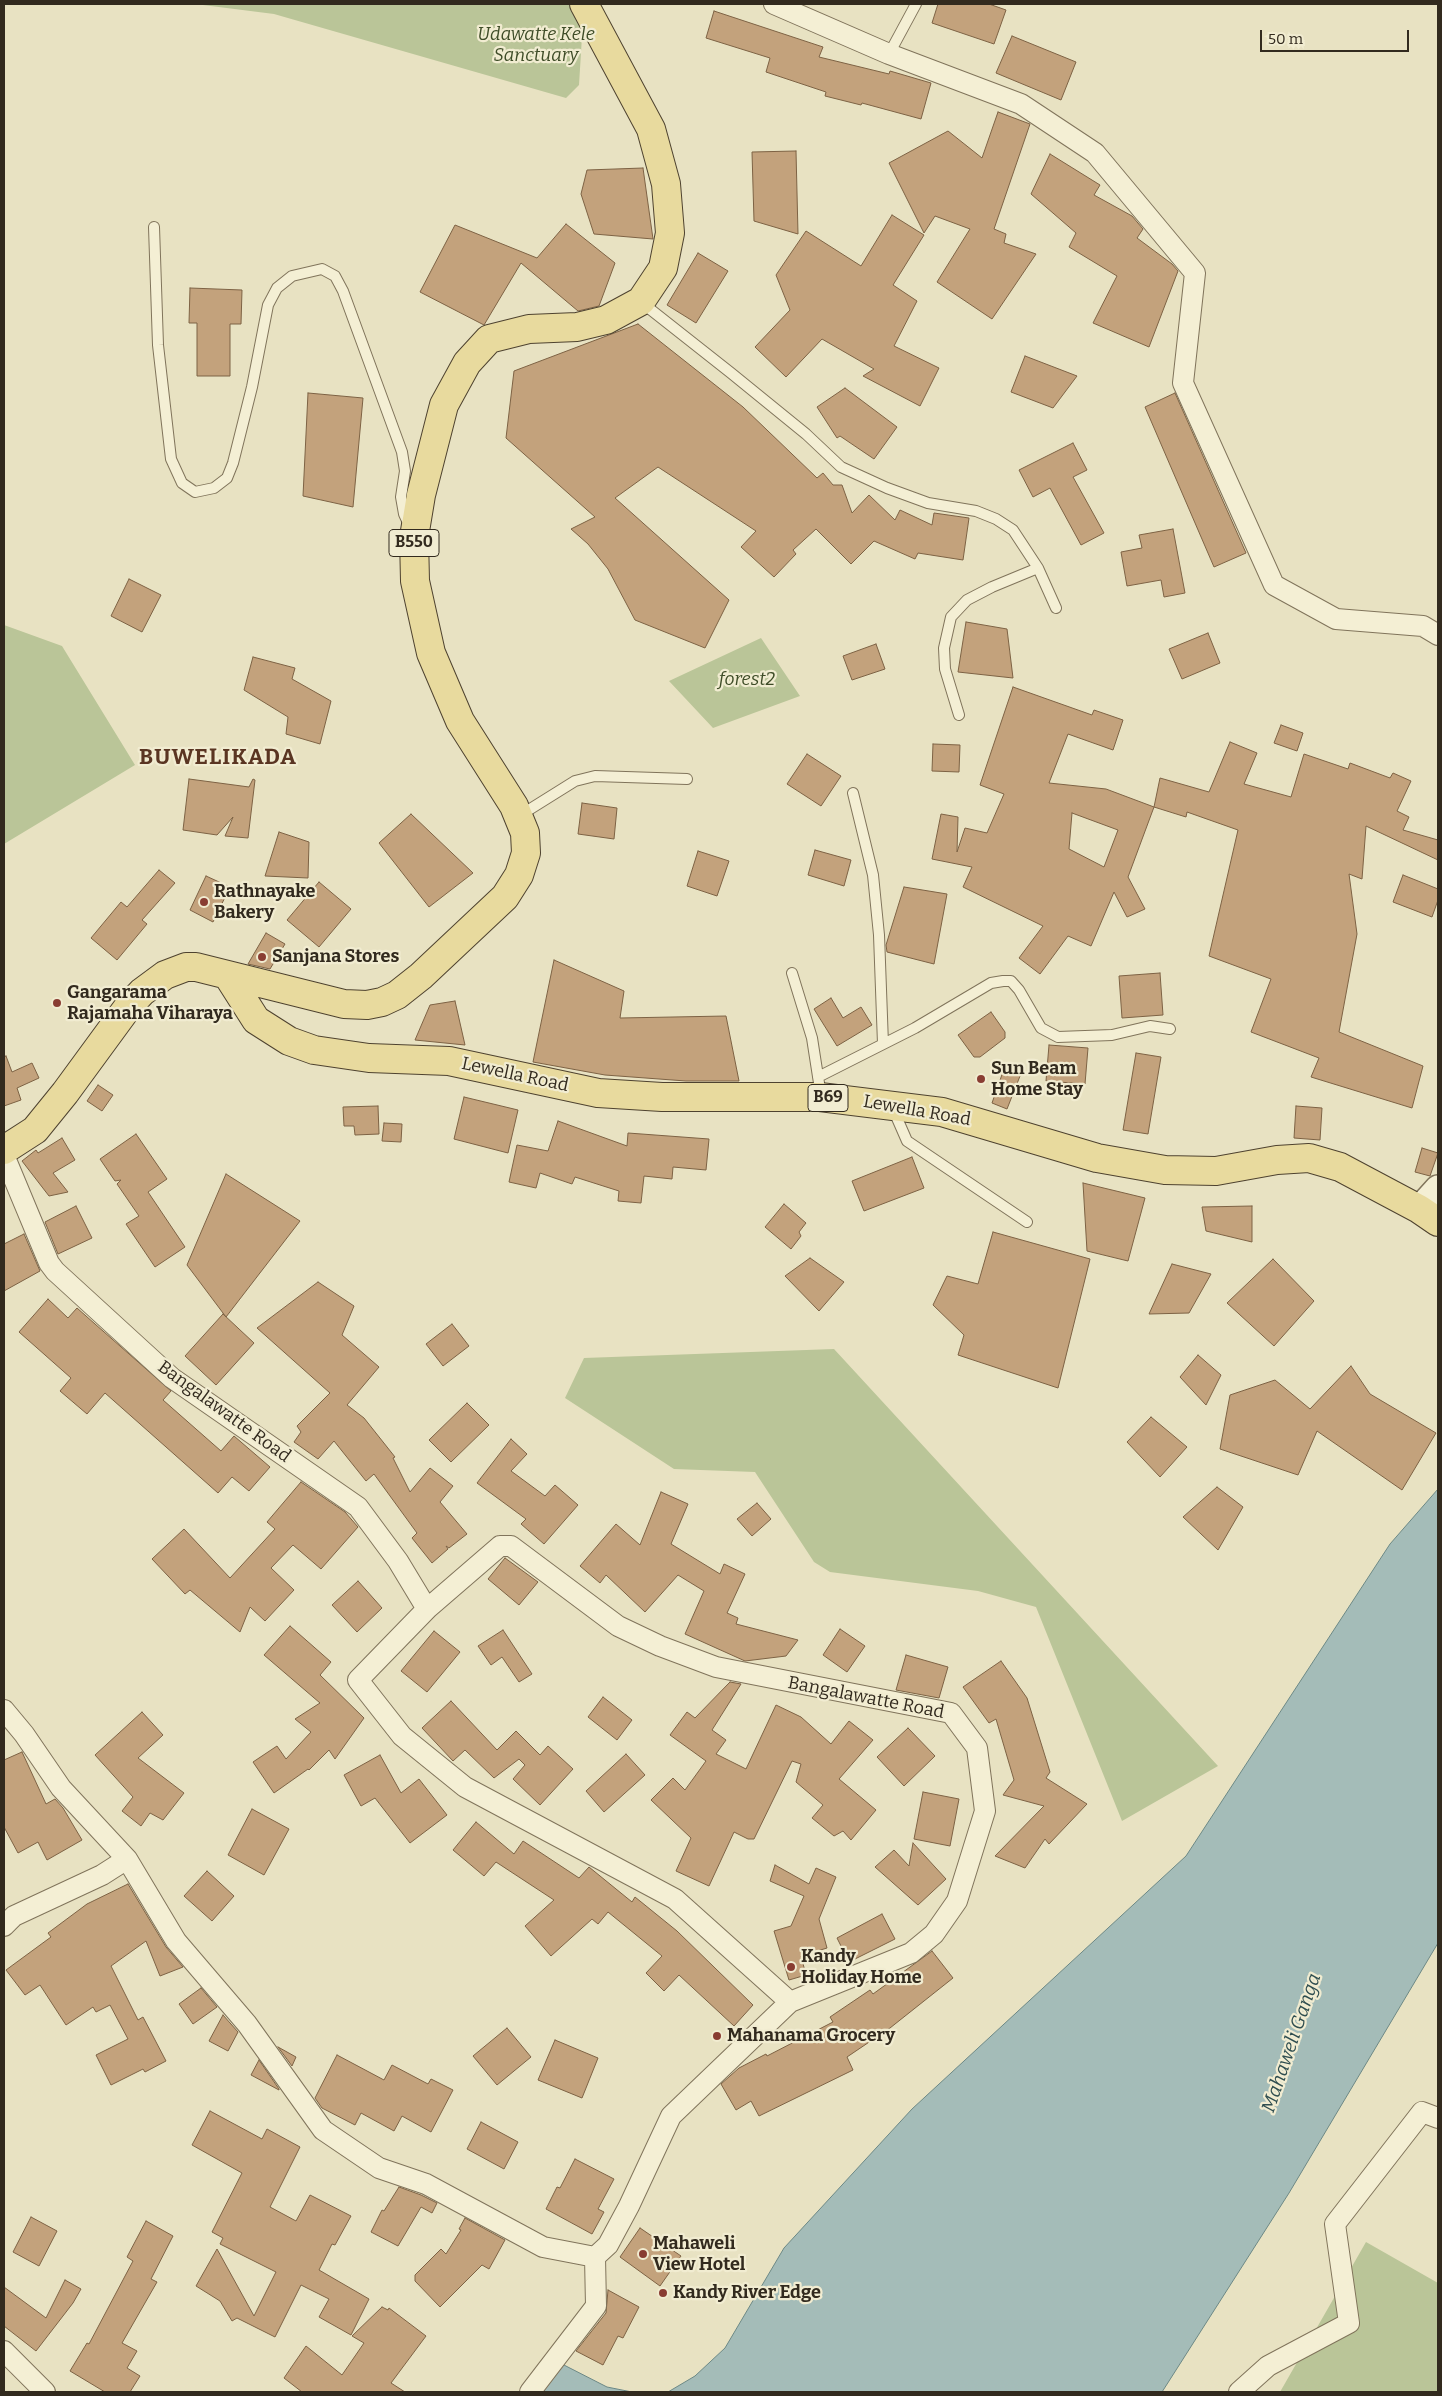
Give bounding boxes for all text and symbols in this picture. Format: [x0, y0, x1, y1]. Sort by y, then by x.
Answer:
scale bar [1262, 20, 1411, 52]
park label: Udawatte Kele Sanctuary [477, 24, 595, 66]
text: 50 m [1268, 30, 1303, 48]
road number: B550 [389, 530, 439, 556]
park label: forest2 [719, 669, 775, 691]
district label: BUWELIKADA [138, 745, 298, 771]
place label: Rathnayake Bakery [214, 881, 315, 924]
marker: Rathnayake Bakery [198, 896, 210, 908]
place label: Sanjana Stores [272, 946, 399, 968]
marker: Sanjana Stores [256, 951, 268, 963]
place label: Gangarama Rajamaha Viharaya [67, 982, 233, 1024]
marker: Gangarama Rajamaha Viharaya [51, 997, 63, 1009]
street label: Lewella Road [459, 1053, 571, 1097]
place label: Sun Beam Home Stay [991, 1058, 1083, 1100]
marker: Sun Beam Home Stay [975, 1073, 987, 1085]
road number: B69 [808, 1084, 848, 1112]
street label: Lewella Road [861, 1091, 973, 1131]
street label: Bangalawatte Road [153, 1357, 295, 1467]
street label: Bangalawatte Road [786, 1672, 946, 1724]
place label: Kandy Holiday Home [801, 1946, 922, 1988]
marker: Kandy Holiday Home [785, 1961, 797, 1973]
water label: Mahaweli Ganga [1258, 1971, 1326, 2115]
place label: Mahanama Grocery [727, 2025, 895, 2047]
marker: Mahanama Grocery [711, 2030, 723, 2042]
place label: Mahaweli View Hotel [653, 2233, 745, 2276]
marker: Mahaweli View Hotel [637, 2248, 649, 2260]
place label: Kandy River Edge [673, 2282, 821, 2304]
marker: Kandy River Edge [657, 2287, 669, 2299]

